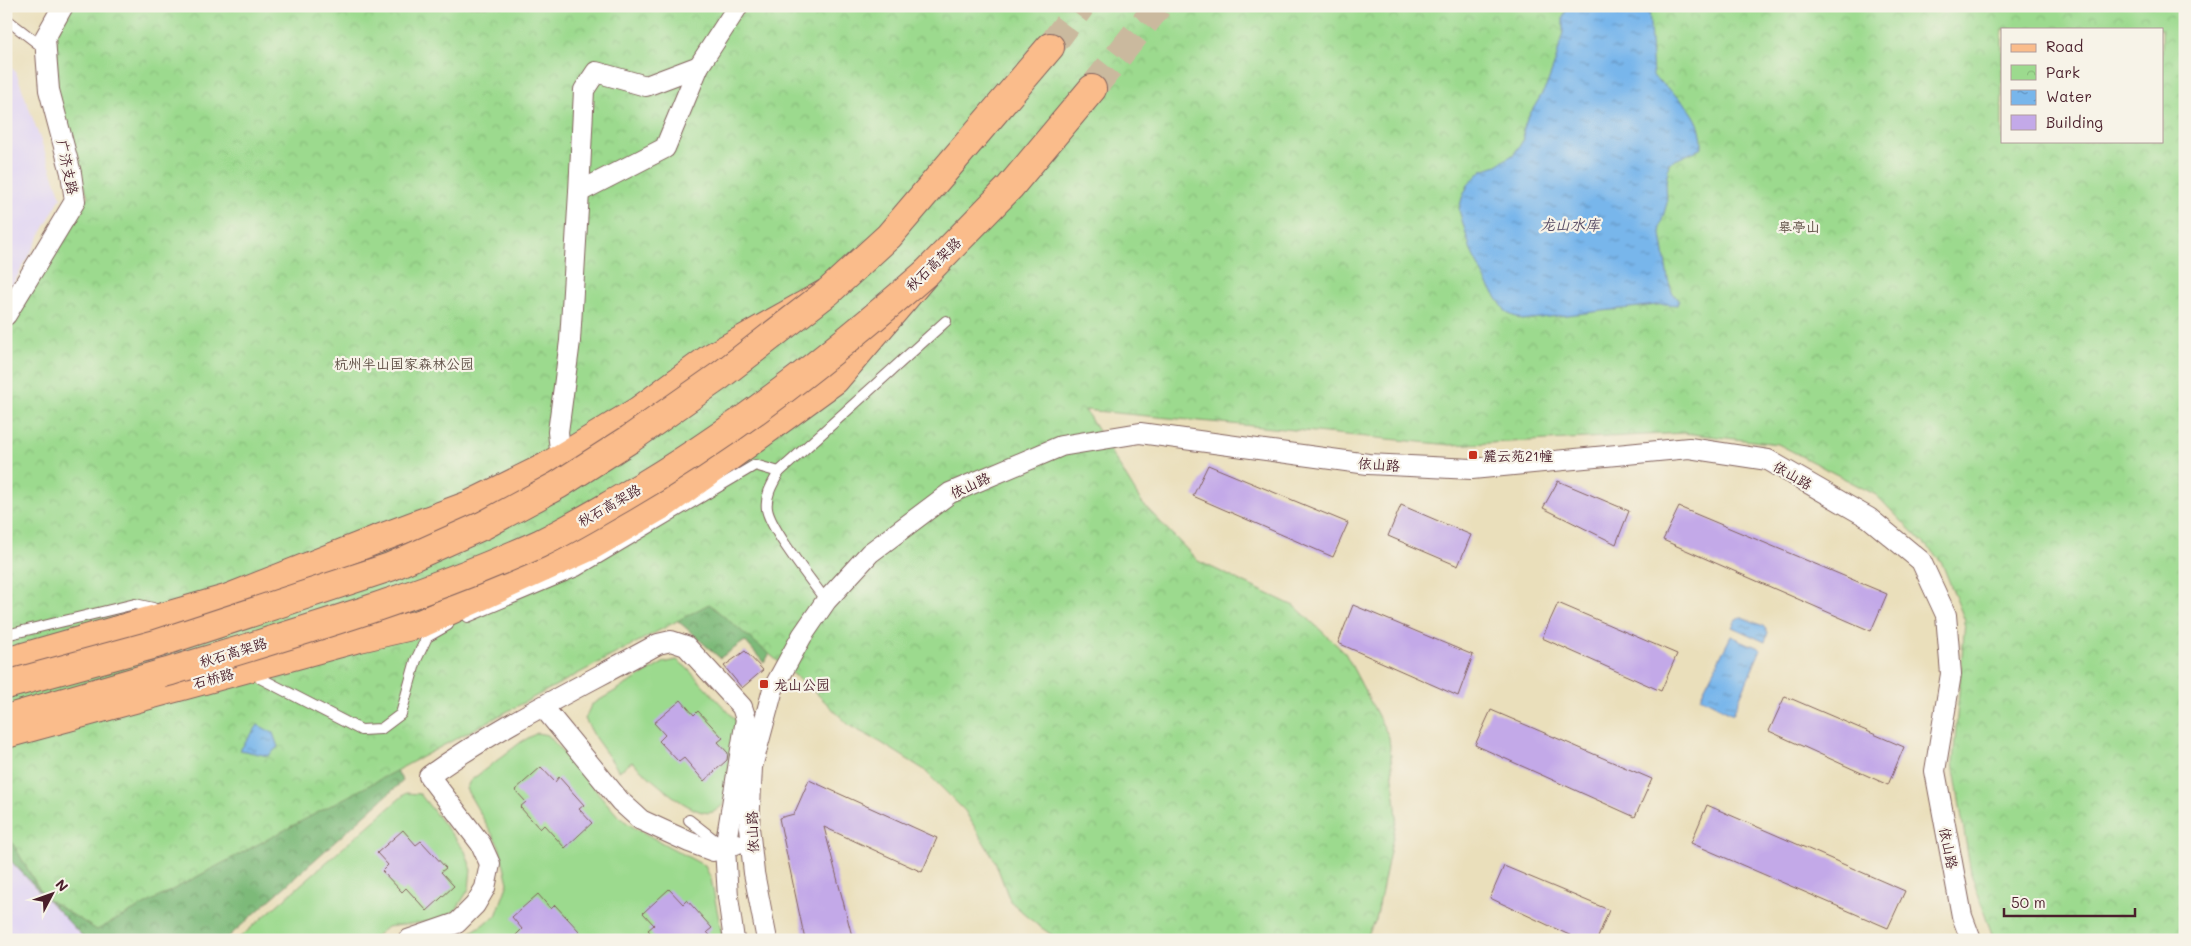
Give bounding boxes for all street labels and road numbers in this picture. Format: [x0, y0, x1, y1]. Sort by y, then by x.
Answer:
street label: 广济支路 [53, 138, 83, 196]
street label: 秋石高架路 [901, 233, 965, 295]
street label: 依山路 [1357, 453, 1401, 475]
street label: 依山路 [1770, 456, 1816, 494]
street label: 依山路 [947, 468, 993, 502]
street label: 秋石高架路 [574, 479, 644, 531]
street label: 秋石高架路 [197, 633, 269, 671]
street label: 石桥路 [190, 663, 236, 693]
street label: 依山路 [742, 811, 762, 853]
street label: 依山路 [1936, 826, 1962, 870]

